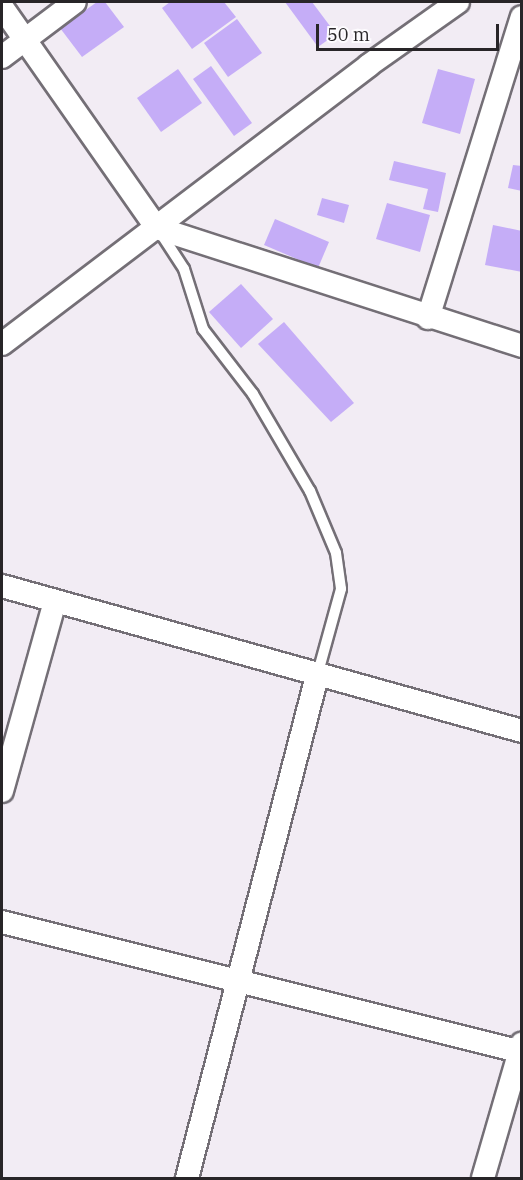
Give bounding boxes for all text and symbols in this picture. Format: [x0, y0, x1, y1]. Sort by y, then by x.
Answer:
scale bar [319, 12, 502, 50]
text: 50 m [327, 23, 370, 46]

